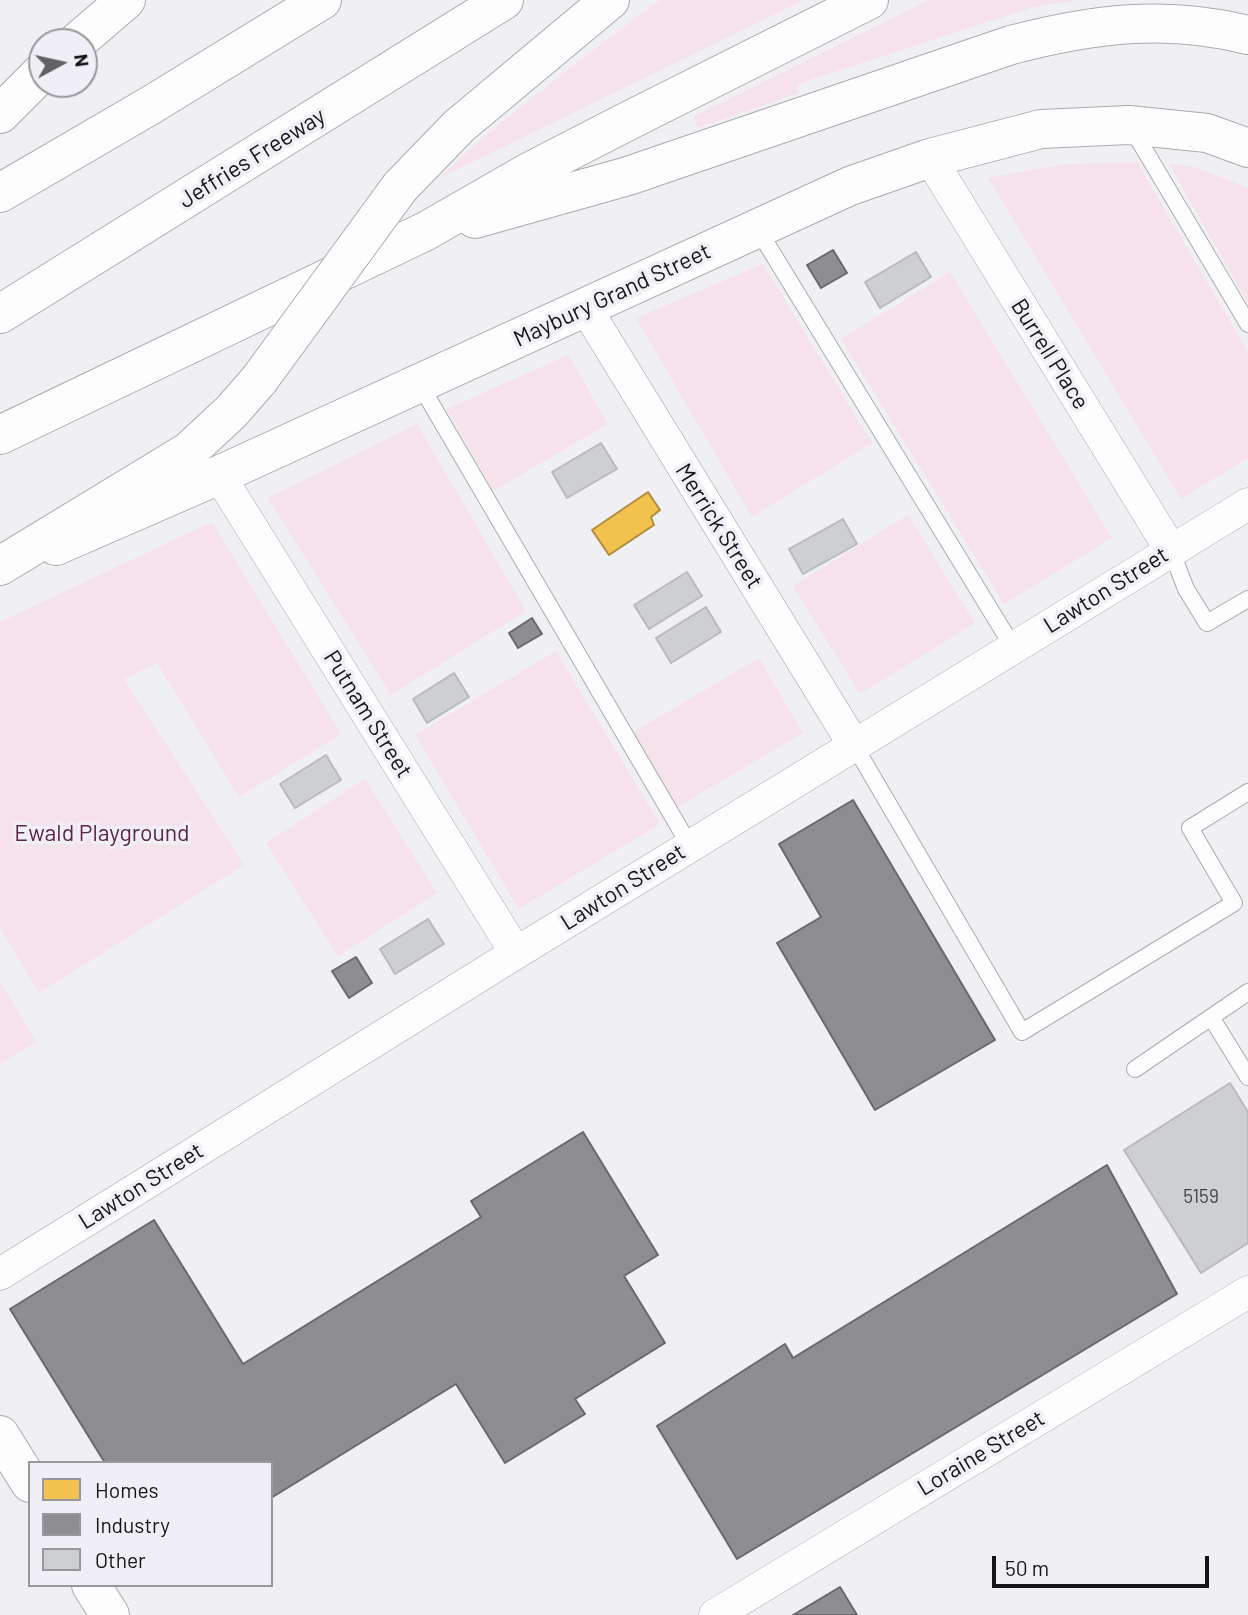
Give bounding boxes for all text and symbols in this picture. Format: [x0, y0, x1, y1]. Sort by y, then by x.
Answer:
north arrow [28, 28, 98, 98]
text: N [70, 52, 95, 68]
street label: Jeffries Freeway [174, 102, 330, 214]
street label: Maybury Grand Street [509, 237, 715, 353]
street label: Burrell Place [1005, 294, 1095, 414]
street label: Merrick Street [670, 458, 768, 594]
street label: Lawton Street [1039, 541, 1173, 639]
street label: Putnam Street [318, 645, 418, 783]
park label: Ewald Playground [14, 819, 190, 847]
street label: Lawton Street [556, 838, 690, 936]
street label: Lawton Street [74, 1137, 208, 1235]
house number: 5159 [1183, 1186, 1219, 1208]
street label: Loraine Street [912, 1404, 1050, 1502]
legend [28, 1461, 273, 1587]
text: Homes [95, 1477, 159, 1502]
text: Industry [95, 1512, 170, 1537]
scale bar [996, 1542, 1213, 1586]
text: Other [95, 1547, 146, 1572]
text: 50 m [1005, 1555, 1049, 1580]

